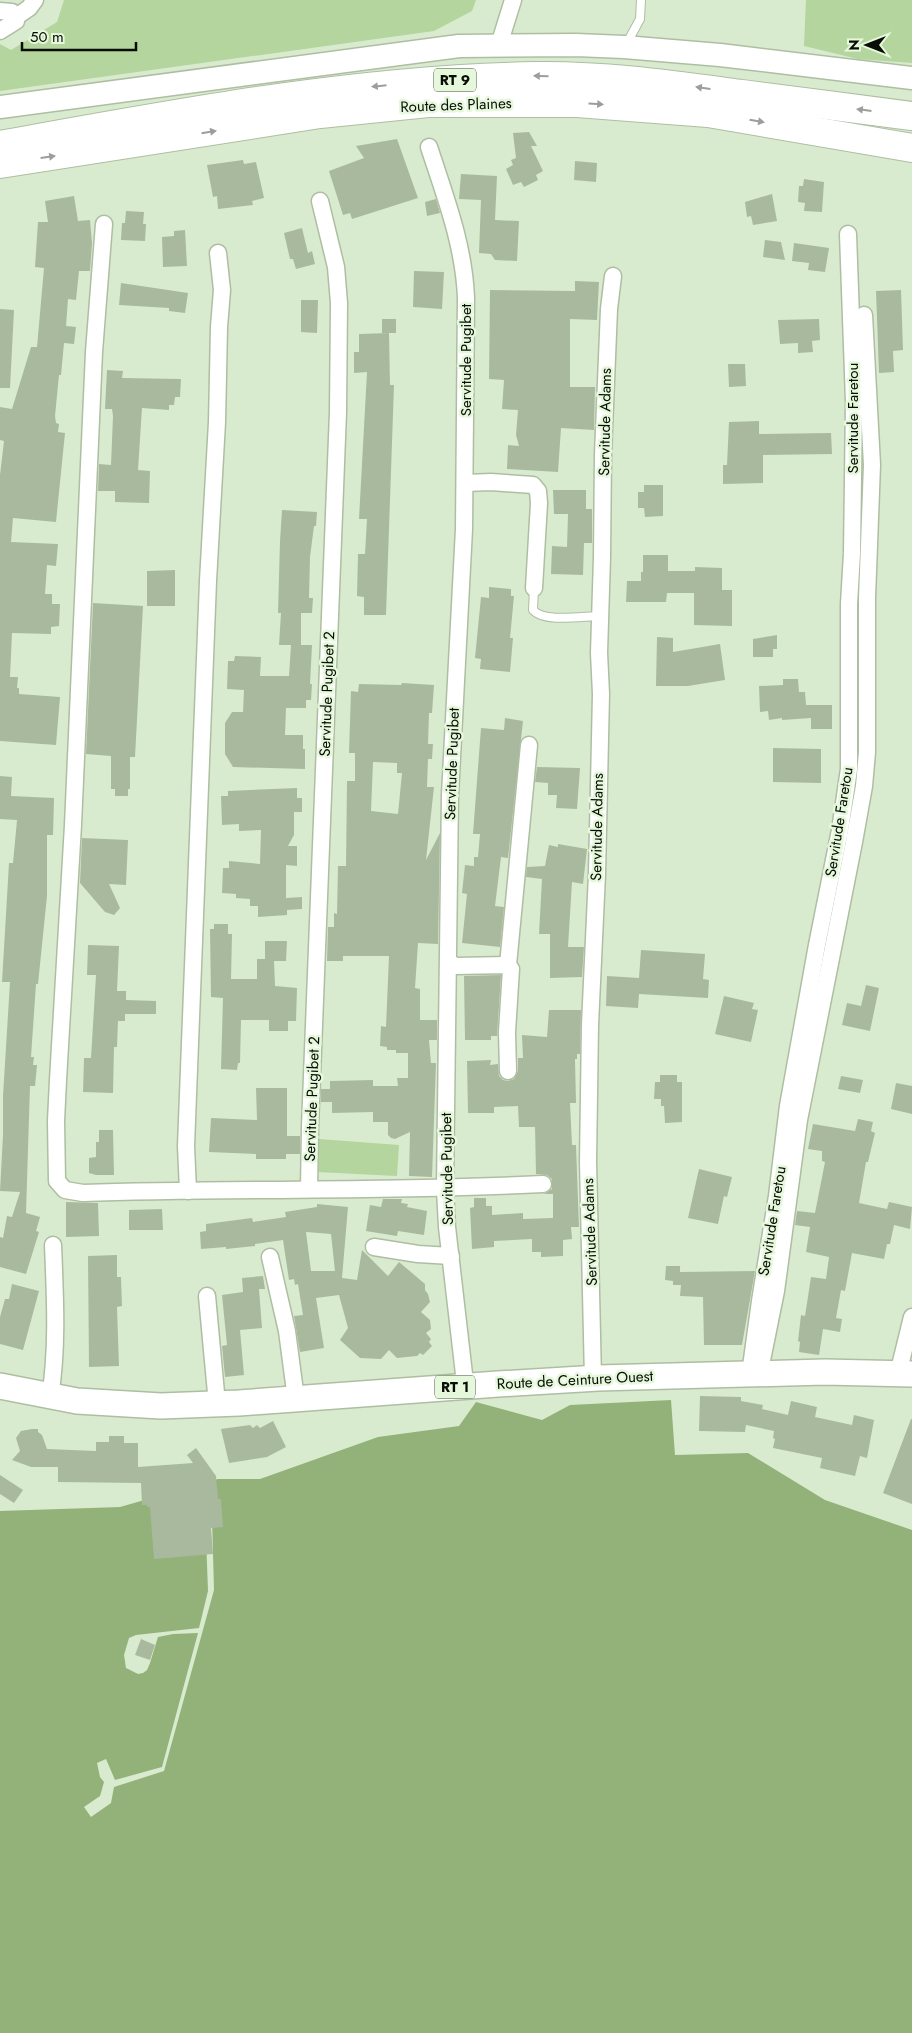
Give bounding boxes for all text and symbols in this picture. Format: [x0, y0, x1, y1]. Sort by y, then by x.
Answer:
scale bar [22, 20, 136, 52]
north arrow [842, 20, 892, 70]
text: 50 m [30, 26, 64, 48]
text: N [844, 39, 864, 51]
road number: RT 9 [434, 68, 476, 92]
one-way arrow [532, 72, 548, 80]
one-way arrow [370, 83, 386, 91]
one-way arrow [694, 84, 710, 92]
street label: Route des Plaines [400, 92, 512, 118]
one-way arrow [588, 100, 604, 108]
one-way arrow [855, 106, 871, 114]
one-way arrow [749, 118, 765, 126]
one-way arrow [201, 127, 217, 135]
one-way arrow [41, 152, 57, 160]
street label: Servitude Pugibet [455, 303, 477, 416]
street label: Servitude Faretou [842, 363, 864, 473]
street label: Servitude Adams [593, 368, 617, 476]
street label: Servitude Pugibet 2 [314, 631, 340, 757]
street label: Servitude Pugibet [439, 707, 465, 821]
street label: Servitude Faretou [819, 766, 859, 878]
street label: Servitude Adams [585, 773, 609, 881]
street label: Servitude Pugibet 2 [299, 1036, 325, 1162]
street label: Servitude Pugibet [435, 1112, 459, 1225]
street label: Servitude Faretou [752, 1165, 792, 1277]
street label: Servitude Adams [577, 1178, 603, 1286]
street label: Route de Ceinture Ouest [496, 1365, 654, 1395]
road number: RT 1 [435, 1375, 475, 1398]

